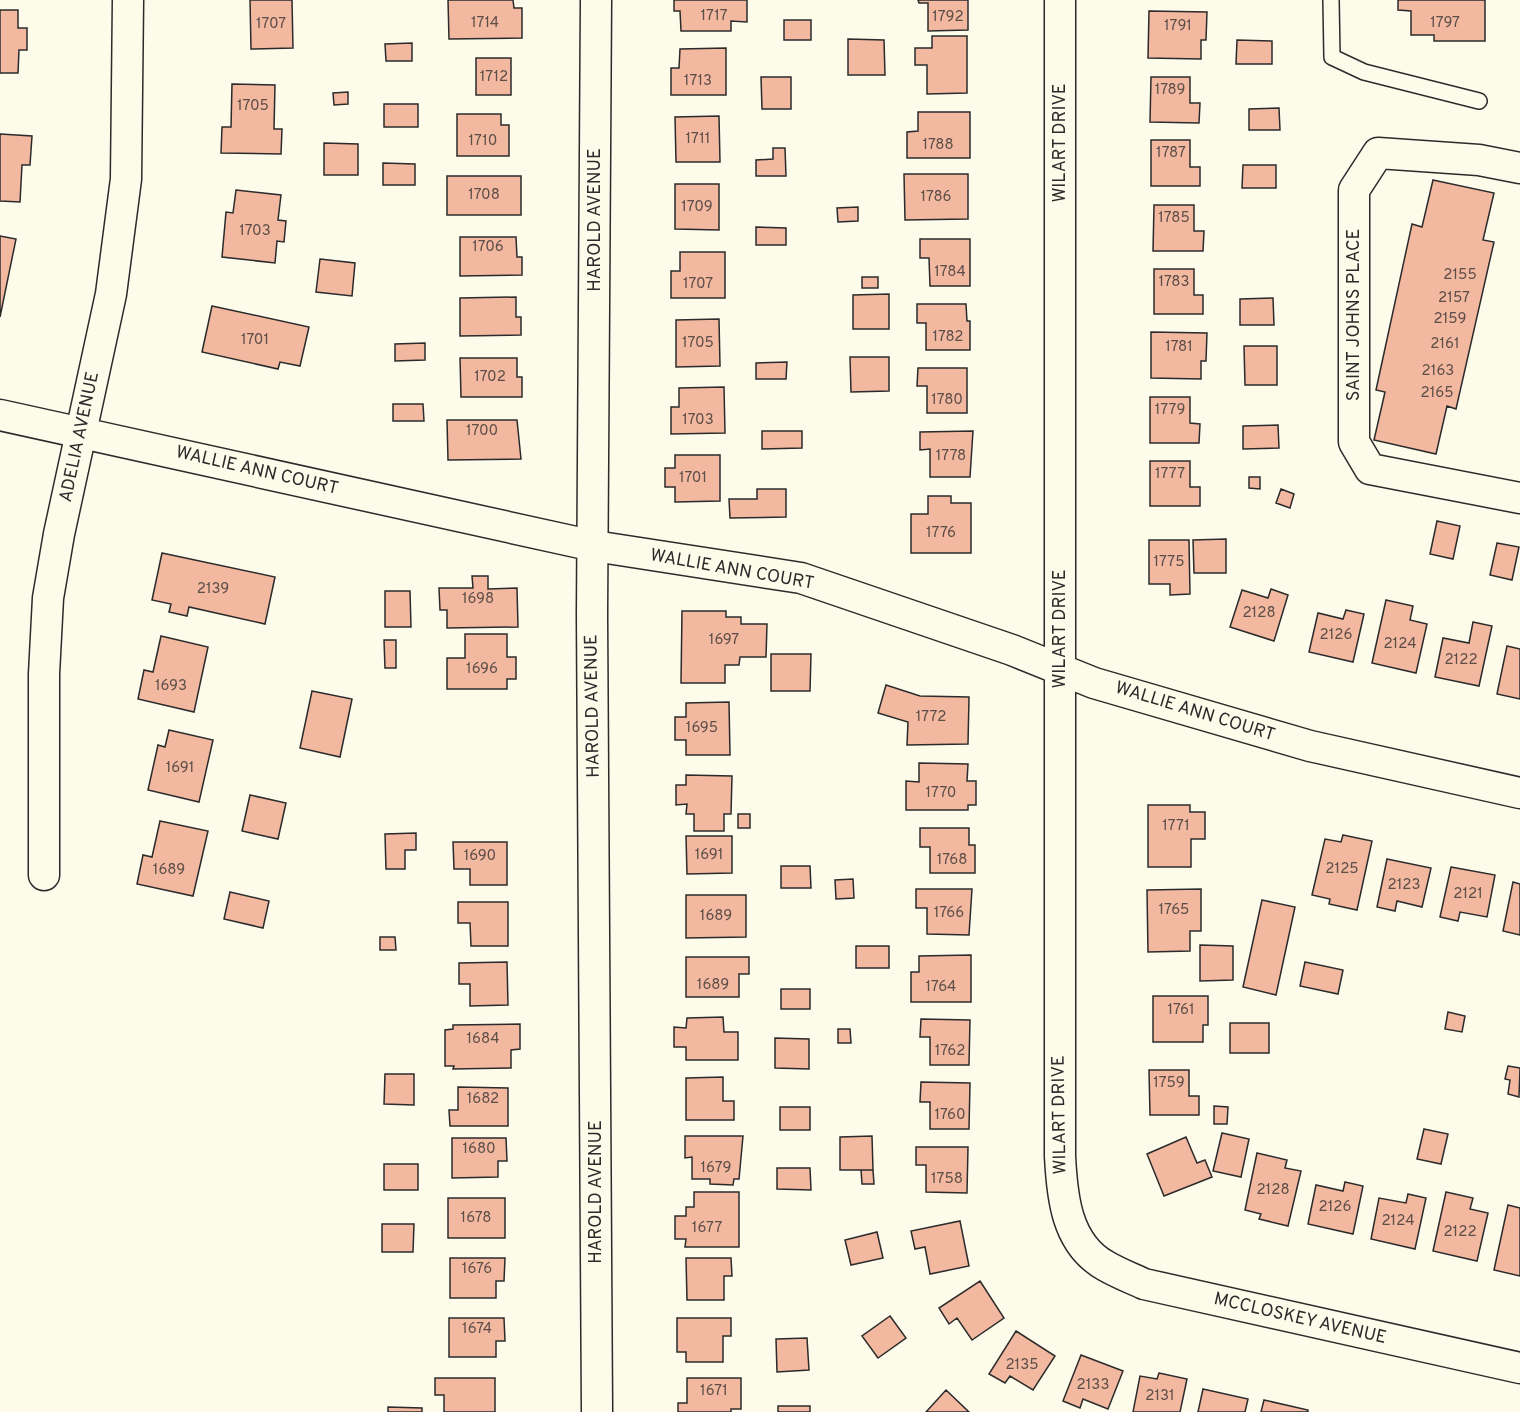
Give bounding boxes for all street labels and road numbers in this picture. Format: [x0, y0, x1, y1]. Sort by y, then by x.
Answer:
street label: WILART DRIVE [1049, 83, 1072, 203]
street label: HAROLD AVENUE [584, 148, 607, 292]
street label: SAINT JOHNS PLACE [1343, 229, 1366, 401]
street label: ADELIA AVENUE [55, 370, 105, 504]
street label: WALLIE ANN COURT [173, 441, 341, 501]
street label: WALLIE ANN COURT [648, 544, 816, 596]
street label: WILART DRIVE [1049, 569, 1072, 689]
street label: HAROLD AVENUE [580, 634, 606, 778]
street label: WALLIE ANN COURT [1112, 677, 1278, 747]
street label: WILART DRIVE [1047, 1055, 1073, 1175]
street label: HAROLD AVENUE [585, 1120, 608, 1264]
street label: MCCLOSKEY AVENUE [1211, 1288, 1389, 1350]

